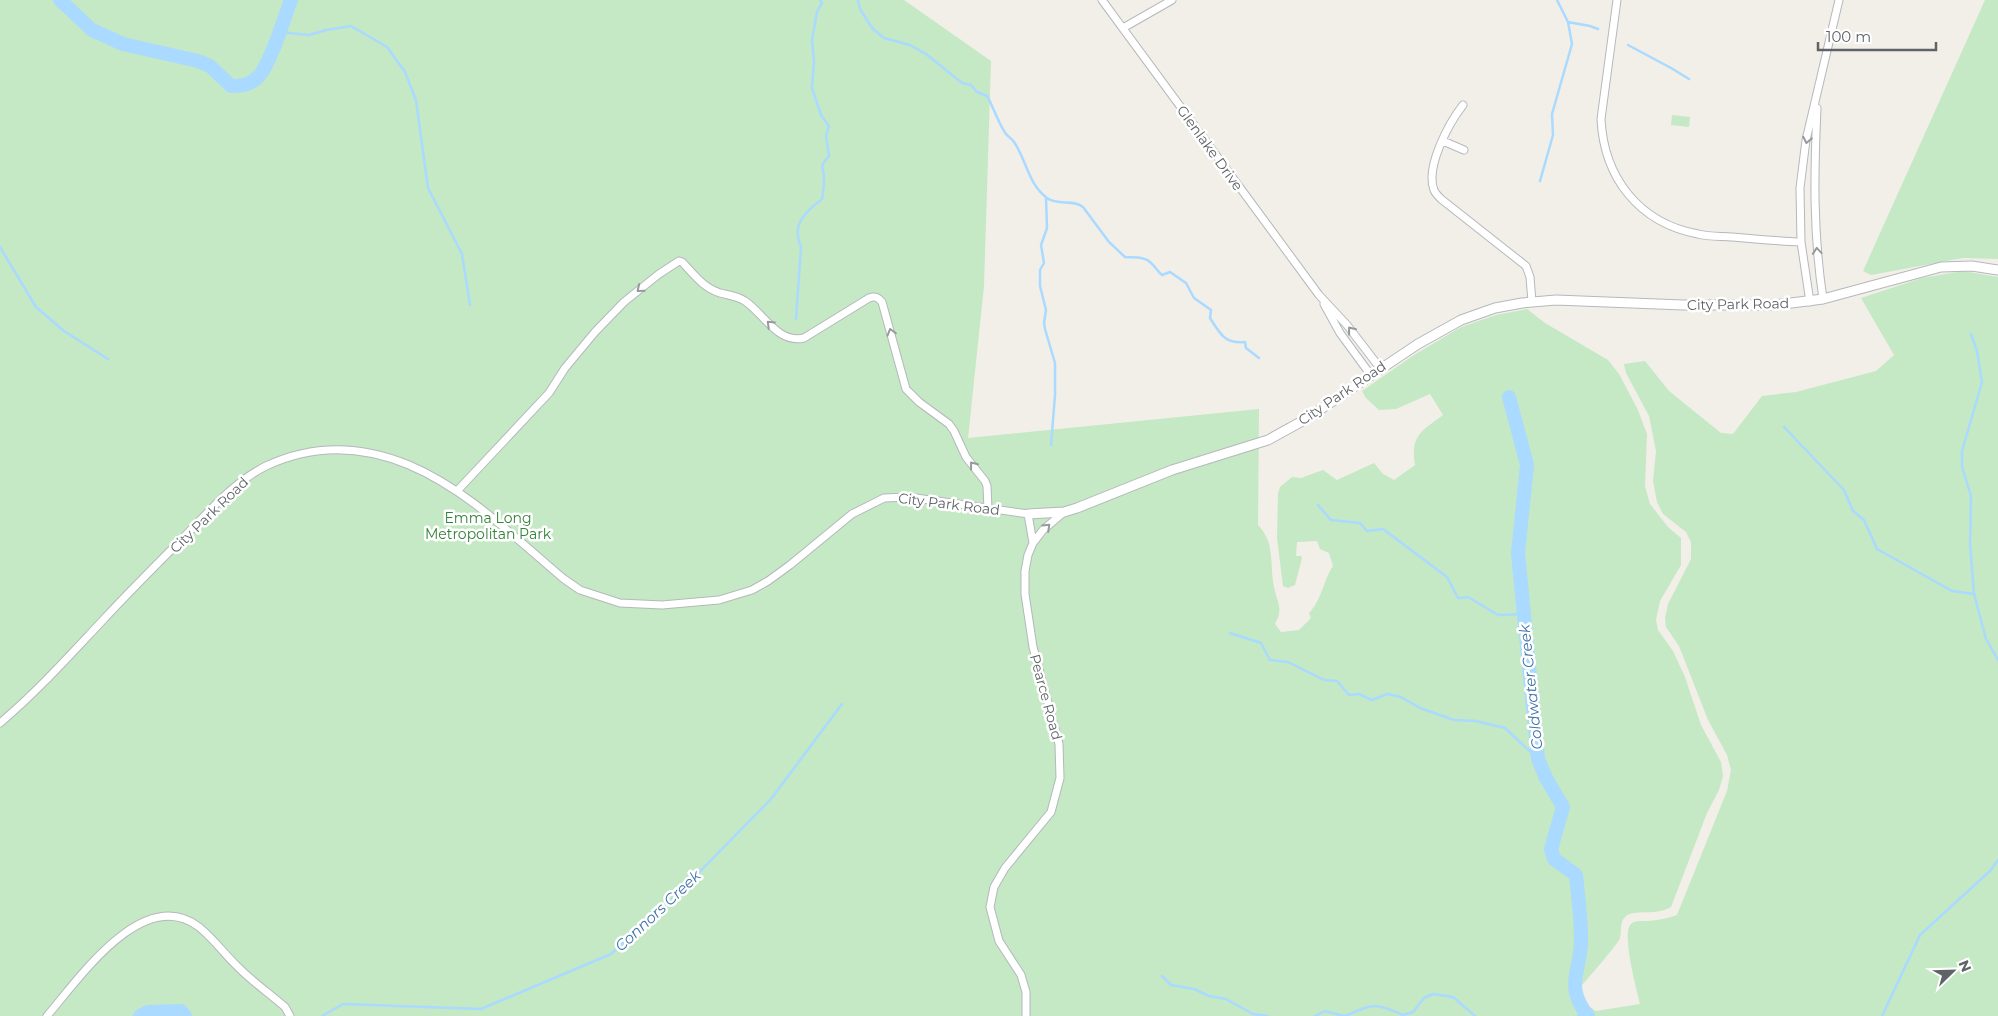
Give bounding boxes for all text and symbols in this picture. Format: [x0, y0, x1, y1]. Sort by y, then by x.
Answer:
scale bar [1818, 20, 1936, 52]
text: 100 m [1826, 27, 1871, 46]
street label: Glenlake Drive [1173, 102, 1247, 194]
one-way arrow [1802, 135, 1812, 144]
one-way arrow [1812, 246, 1823, 254]
one-way arrow [636, 284, 645, 293]
street label: City Park Road [1687, 294, 1789, 314]
one-way arrow [767, 321, 776, 330]
one-way arrow [1348, 327, 1356, 336]
one-way arrow [886, 328, 897, 336]
street label: City Park Road [1295, 357, 1389, 429]
one-way arrow [970, 462, 978, 471]
street label: City Park Road [166, 473, 252, 557]
street label: City Park Road [897, 489, 1001, 519]
park label: Emma Long Metropolitan Park [425, 509, 552, 543]
one-way arrow [1042, 524, 1051, 533]
water label: Coldwater Creek [1514, 622, 1547, 751]
street label: Pearce Road [1026, 652, 1066, 742]
water label: Connors Creek [611, 865, 705, 955]
north arrow [1928, 946, 1978, 996]
text: N [1954, 957, 1975, 975]

